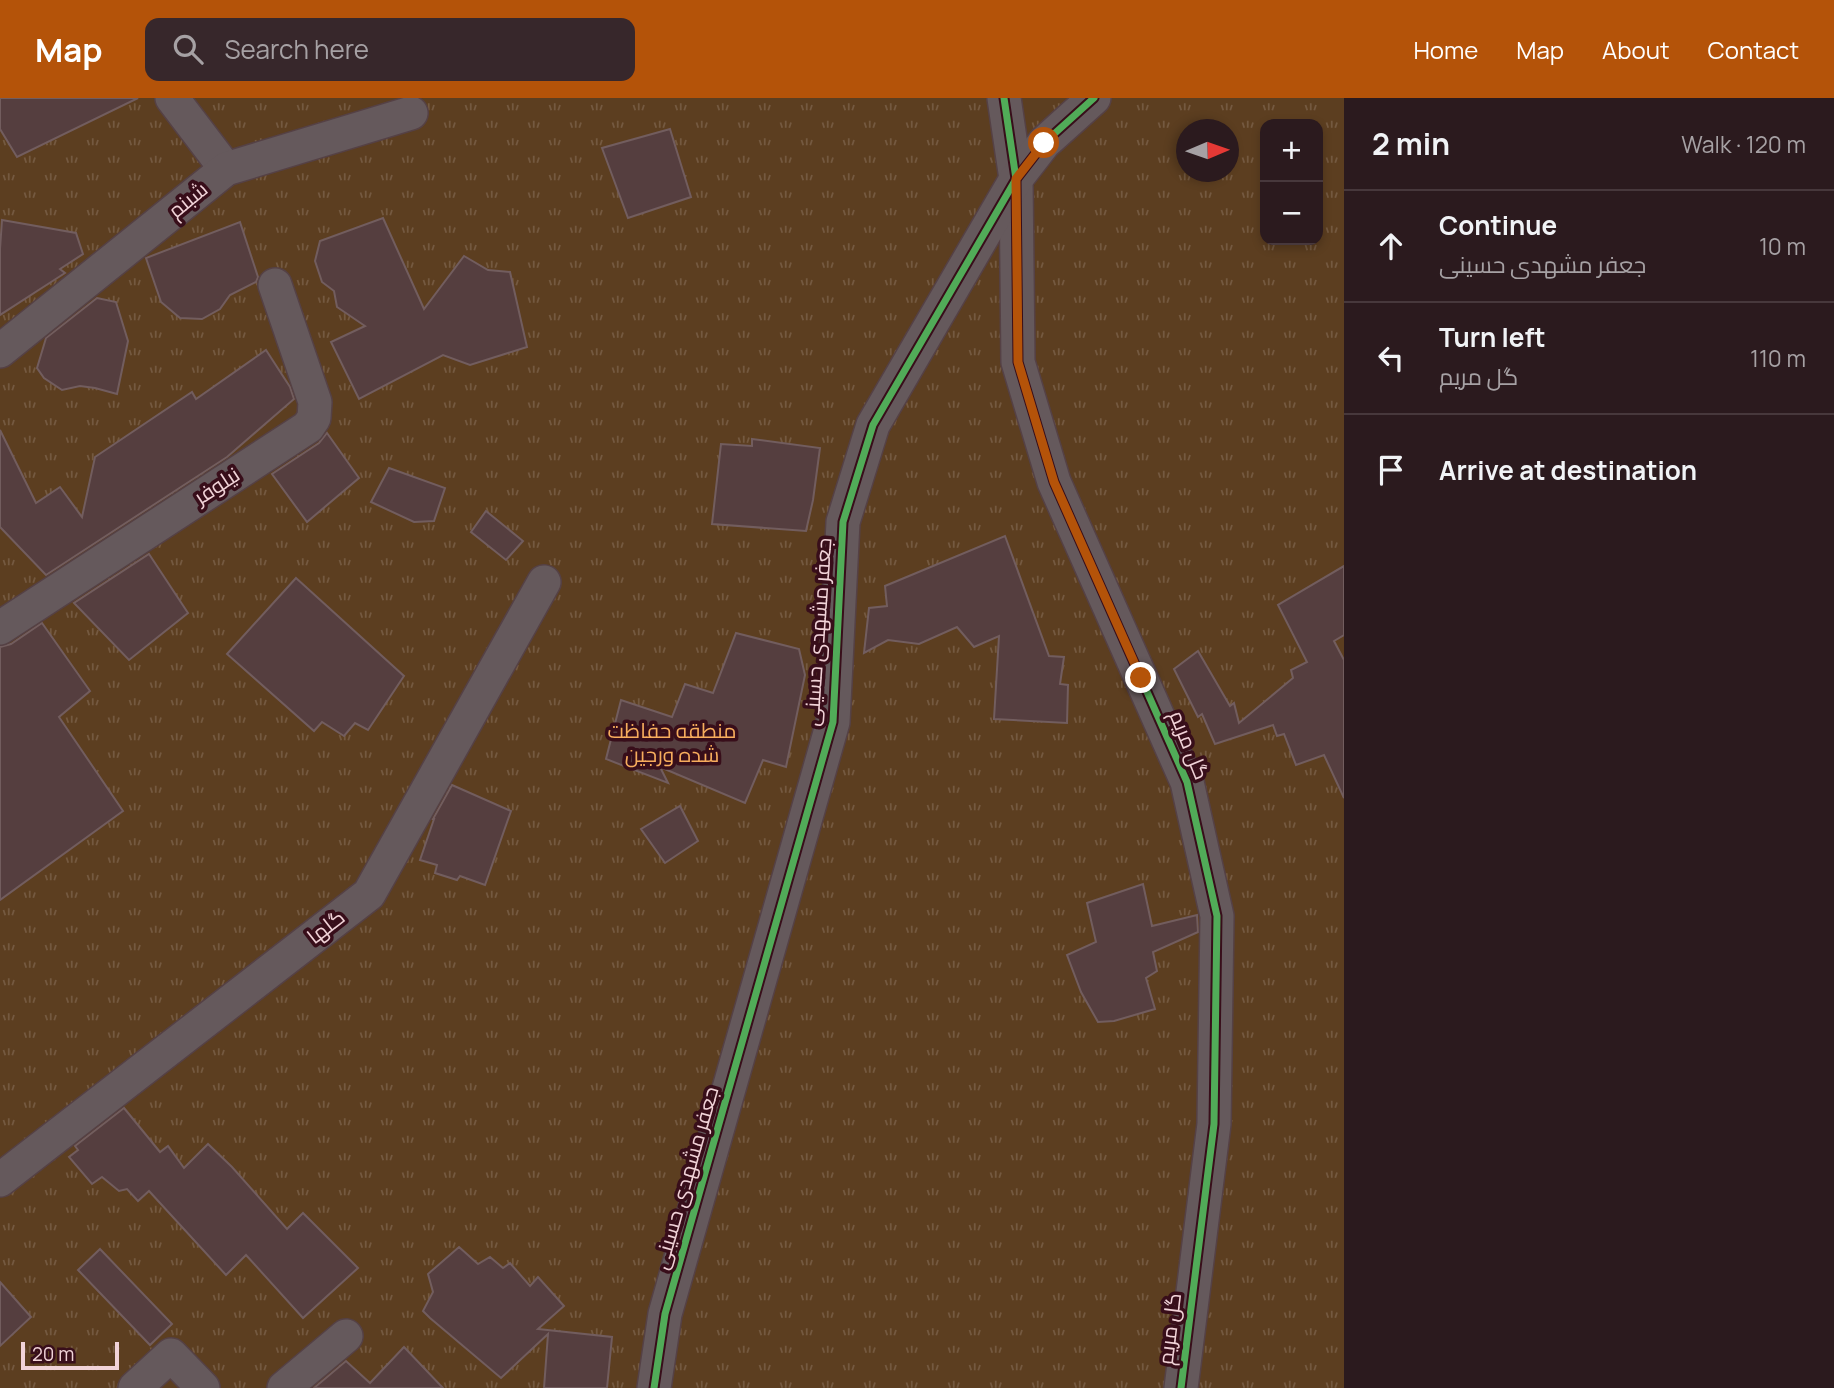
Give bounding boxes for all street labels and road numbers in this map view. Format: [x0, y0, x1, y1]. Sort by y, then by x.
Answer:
street label: شبنم [162, 175, 214, 225]
street label: نیلوفر [187, 460, 245, 511]
street label: جعفر مشهدی حسینی [796, 537, 838, 727]
street label: گل مریم [1162, 706, 1216, 784]
street label: گلها [301, 903, 350, 950]
street label: جعفر مشهدی حسینی [646, 1083, 725, 1273]
street label: گل مریم [1151, 1291, 1188, 1367]

